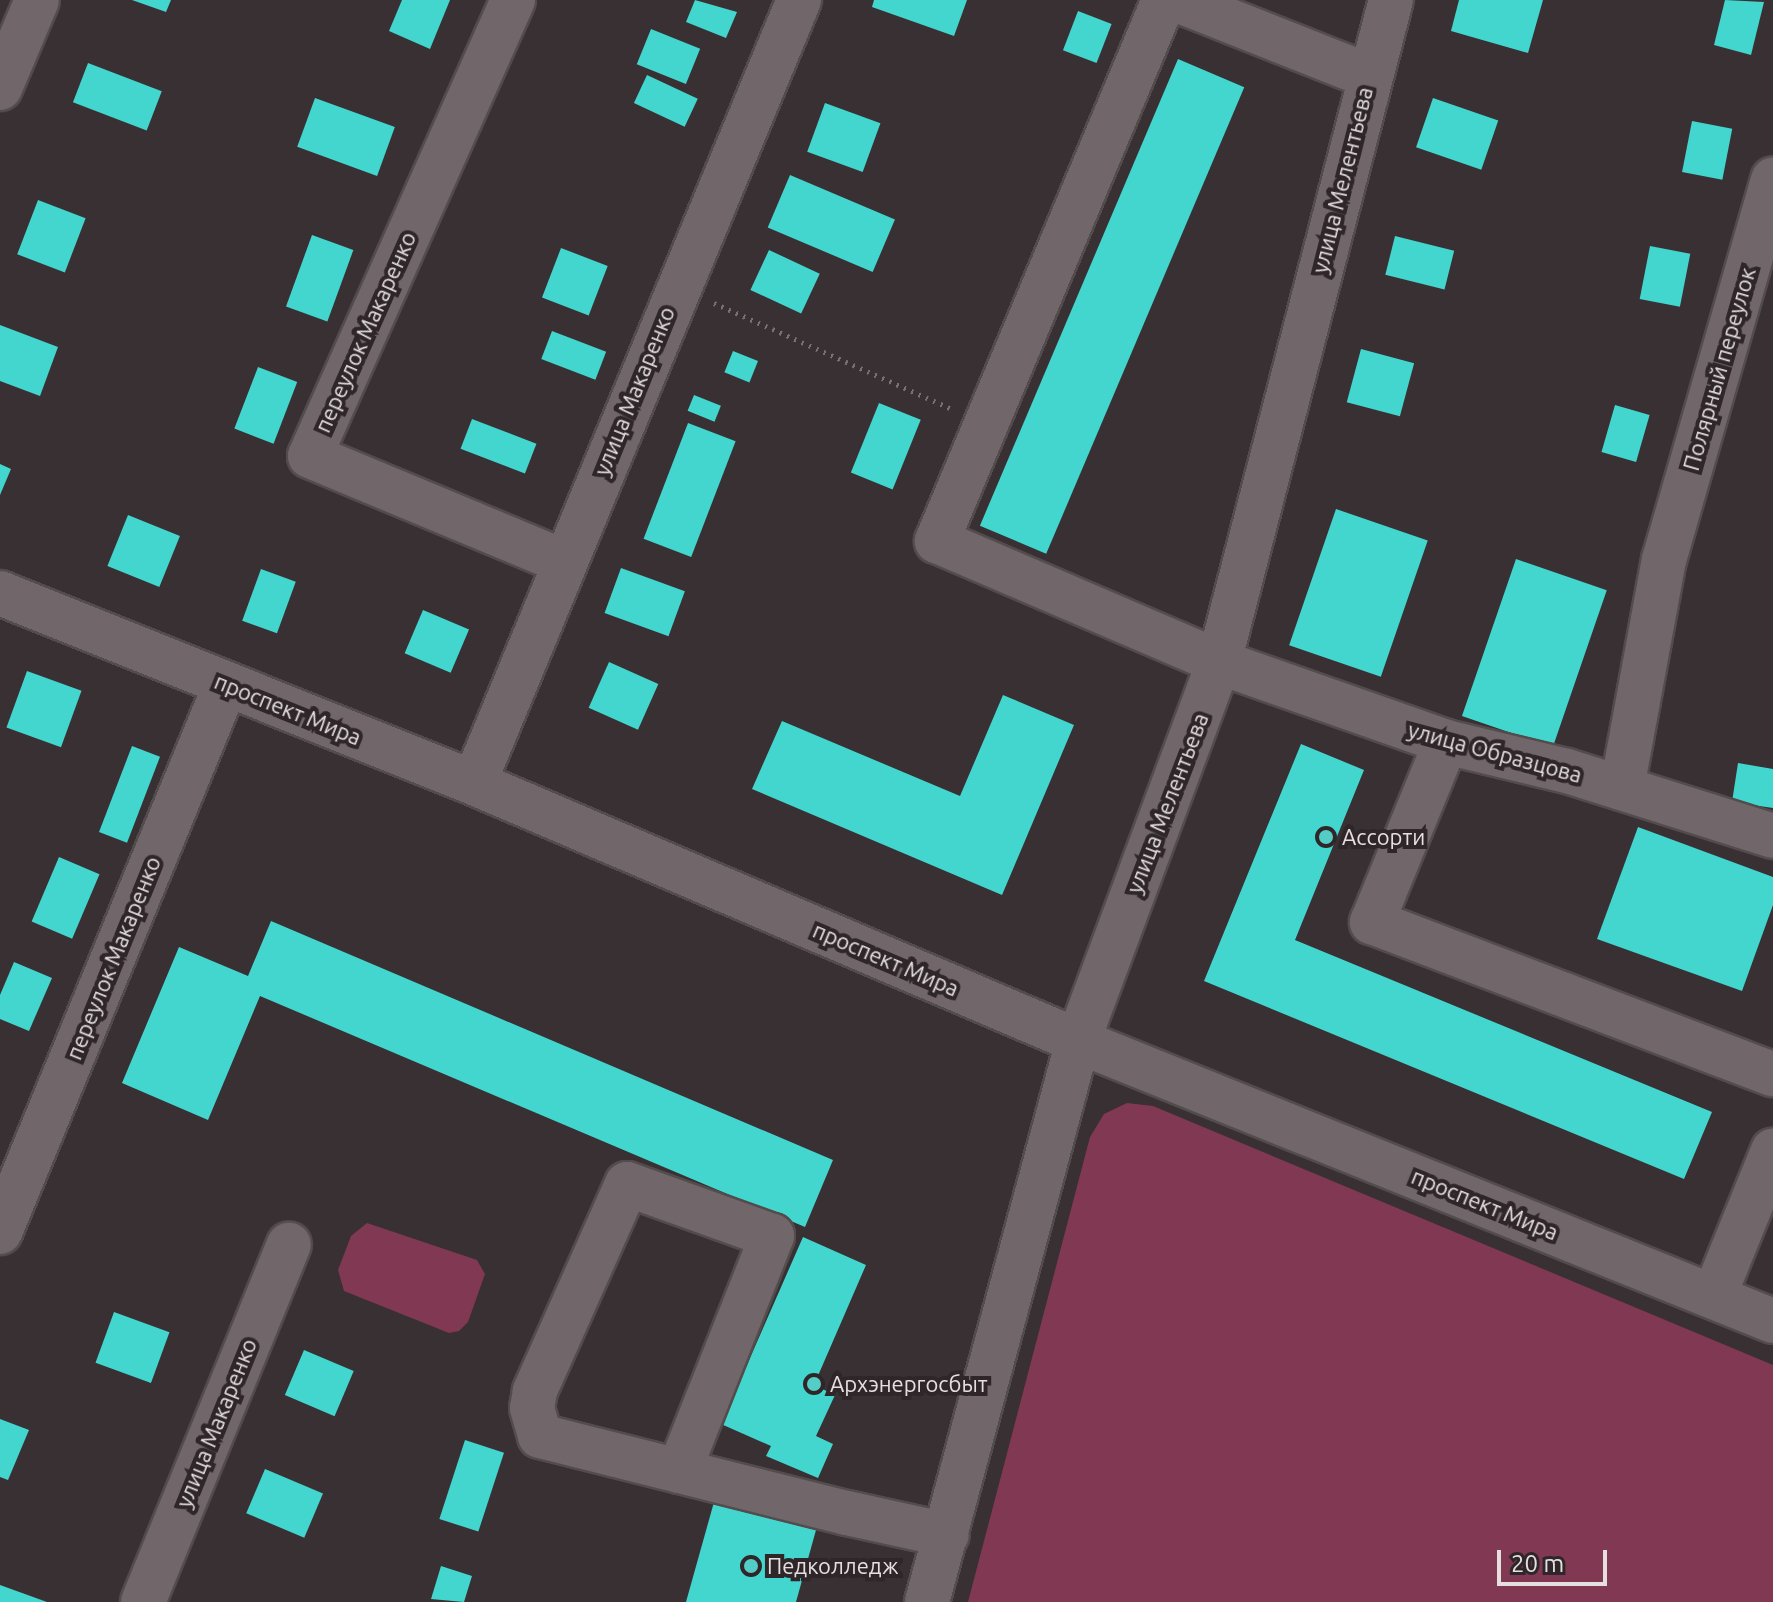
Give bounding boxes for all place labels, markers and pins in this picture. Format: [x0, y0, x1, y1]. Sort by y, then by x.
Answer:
place label: Ассорти [1342, 824, 1425, 850]
marker: Ассорти [1317, 828, 1335, 846]
place label: Архэнергосбыт [830, 1371, 988, 1397]
marker: Архэнергосбыт [805, 1375, 823, 1393]
place label: Педколледж [767, 1553, 898, 1579]
marker: Педколледж [742, 1557, 760, 1575]

